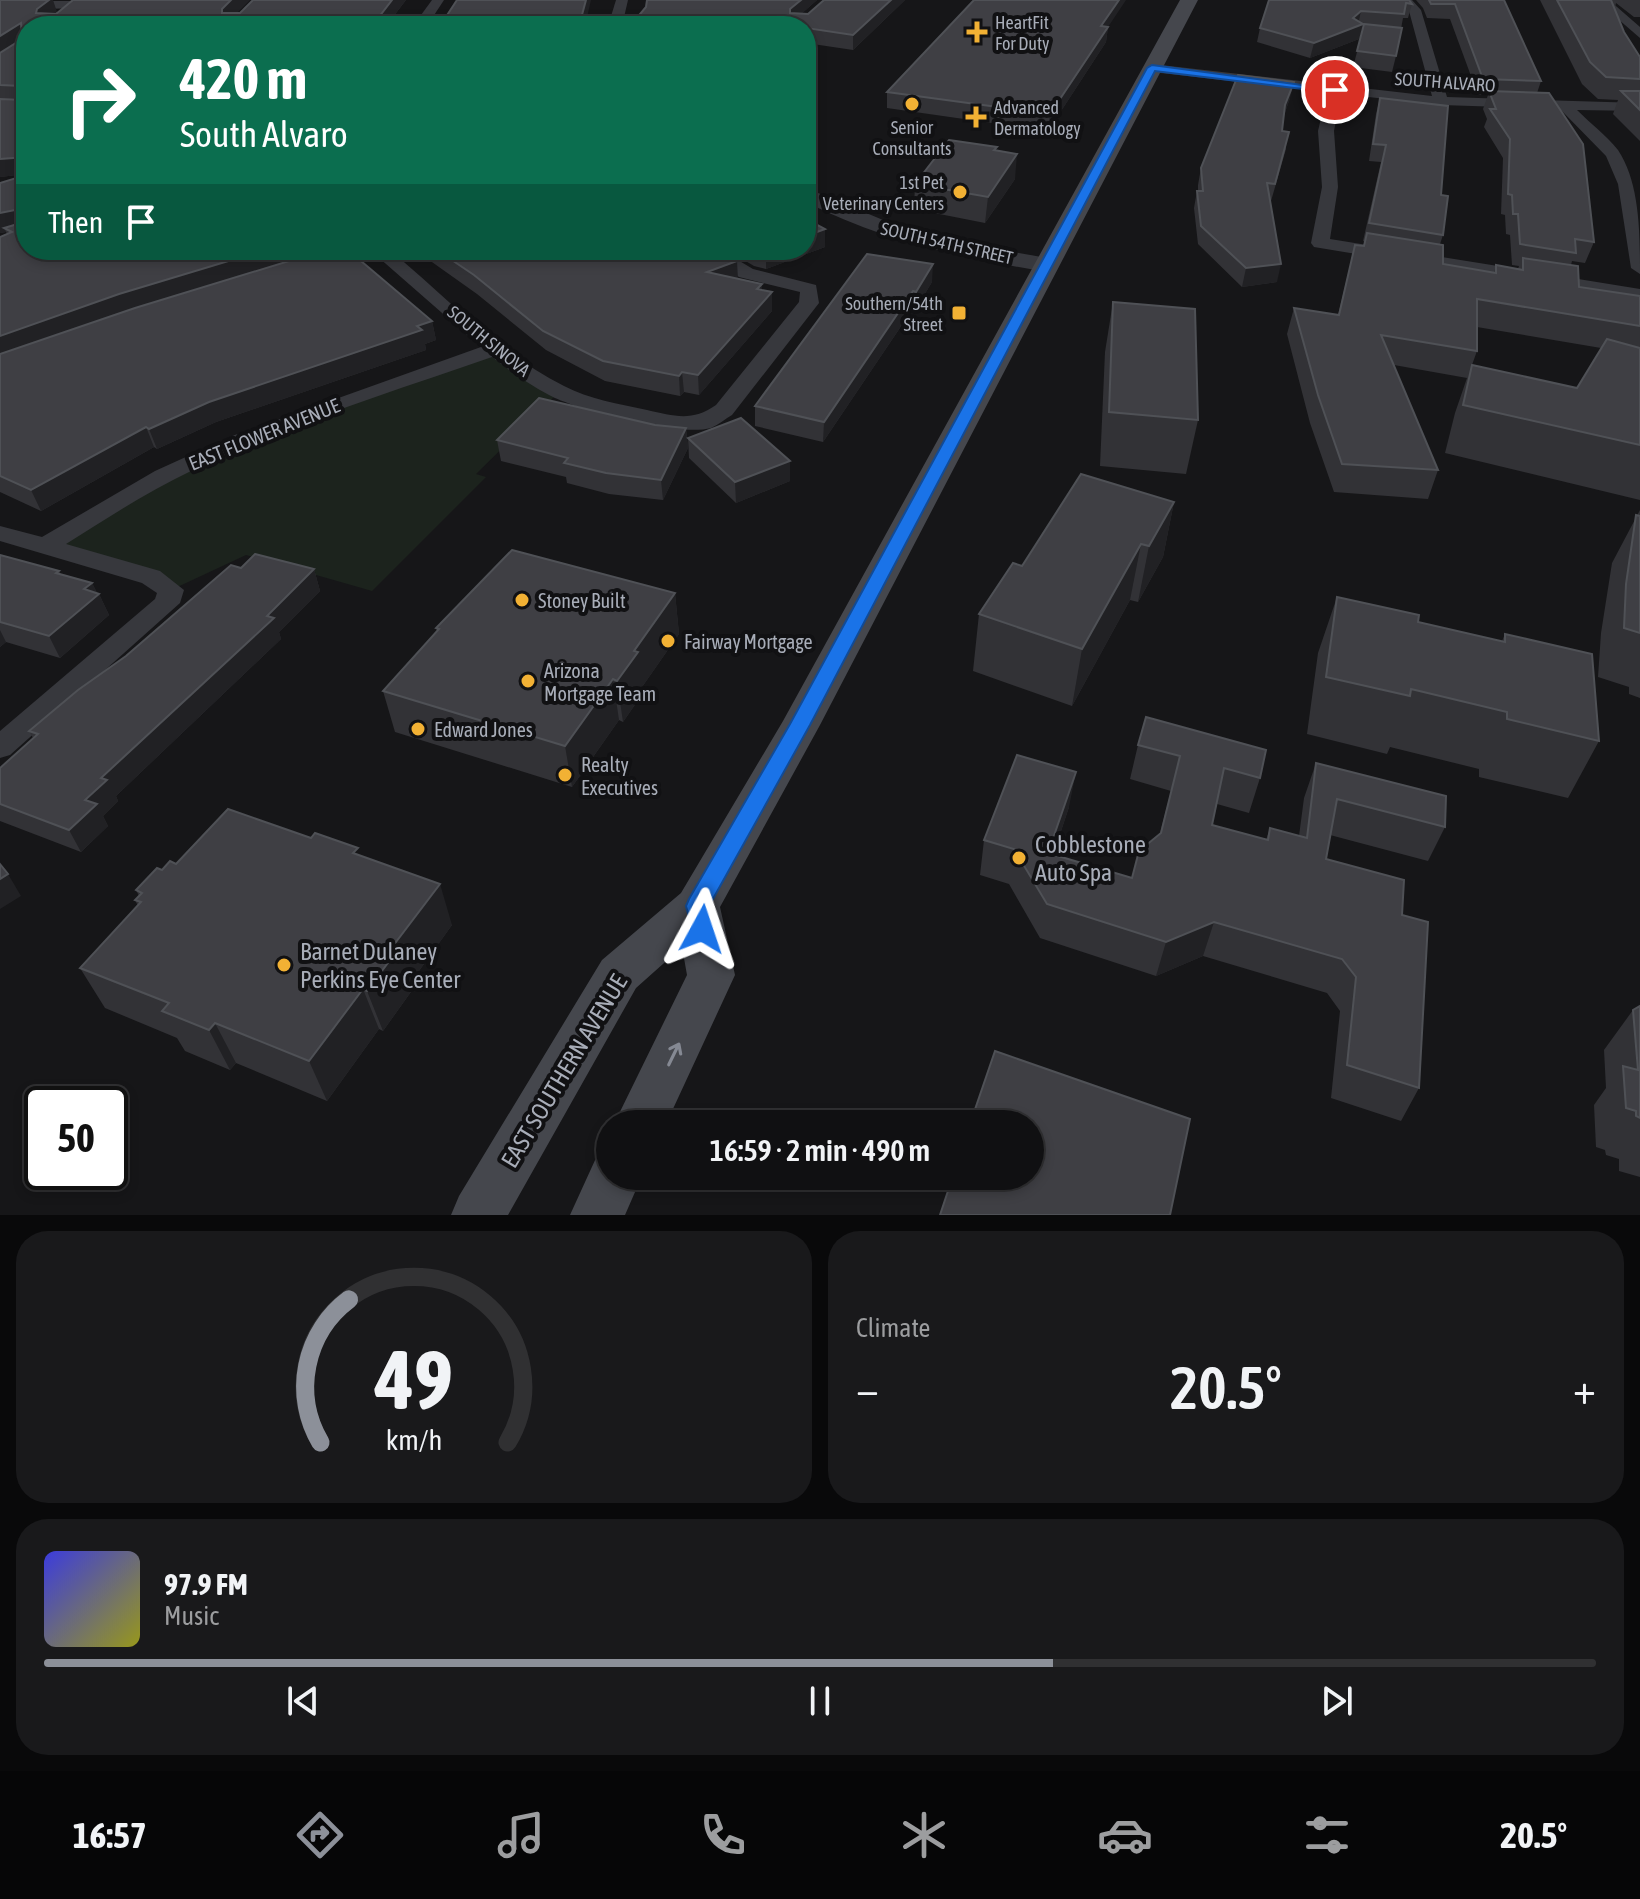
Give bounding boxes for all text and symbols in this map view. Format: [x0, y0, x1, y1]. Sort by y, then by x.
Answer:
place label: HeartFit For Duty [995, 12, 1050, 54]
marker: HeartFit For Duty [966, 21, 988, 43]
text: 420 m [180, 47, 307, 111]
icon: right [48, 48, 152, 152]
pin [1301, 56, 1369, 124]
icon: arrive [1313, 68, 1357, 112]
street label: SOUTH ALVARO [1394, 68, 1496, 96]
marker: Senior Consultants [903, 95, 921, 113]
place label: Advanced Dermatology [994, 97, 1081, 139]
marker: Advanced Dermatology [965, 106, 987, 128]
text: South Alvaro [180, 113, 348, 155]
place label: Senior Consultants [873, 117, 951, 159]
place label: 1st Pet Veterinary Centers [823, 172, 944, 214]
marker: 1st Pet Veterinary Centers [951, 183, 969, 201]
icon: arrive [119, 200, 163, 244]
text: Then [48, 205, 103, 239]
street label: SOUTH 54TH STREET [879, 218, 1015, 268]
place label: Southern/54th Street [845, 293, 943, 335]
street label: SOUTH SINOVA [444, 301, 535, 381]
marker: Southern/54th Street [950, 304, 968, 322]
street label: EAST FLOWER AVENUE [185, 393, 343, 475]
place label: Stoney Built [538, 589, 626, 612]
marker: Stoney Built [513, 591, 531, 609]
place label: Fairway Mortgage [684, 630, 813, 653]
marker: Fairway Mortgage [659, 632, 677, 650]
place label: Arizona Mortgage Team [544, 659, 656, 705]
marker: Arizona Mortgage Team [519, 672, 537, 690]
place label: Edward Jones [434, 718, 533, 741]
marker: Edward Jones [409, 720, 427, 738]
place label: Realty Executives [581, 753, 658, 799]
marker: Realty Executives [556, 766, 574, 784]
place label: Cobblestone Auto Spa [1035, 831, 1146, 886]
marker: Cobblestone Auto Spa [1010, 849, 1028, 867]
position arrow [660, 887, 744, 971]
place label: Barnet Dulaney Perkins Eye Center [300, 938, 461, 993]
marker: Barnet Dulaney Perkins Eye Center [275, 956, 293, 974]
street label: EAST SOUTHERN AVENUE [496, 970, 632, 1172]
one-way arrow [667, 1042, 682, 1066]
speed limit sign: 50 [24, 1086, 128, 1190]
text: 16:59 · 2 min · 490 m [710, 1133, 930, 1167]
text: Climate [856, 1313, 930, 1343]
text: 49 [374, 1331, 453, 1427]
text: 20.5° [1170, 1353, 1282, 1422]
text: − [856, 1363, 879, 1413]
text: + [1573, 1363, 1596, 1413]
text: km/h [386, 1423, 442, 1456]
text: 97.9 FM [164, 1567, 248, 1601]
text: Music [164, 1601, 219, 1631]
icon: previous [281, 1679, 325, 1723]
icon: pause [798, 1679, 842, 1723]
icon: next [1315, 1679, 1359, 1723]
icon: directions [292, 1807, 348, 1863]
icon: music [493, 1807, 549, 1863]
icon: phone [695, 1807, 751, 1863]
icon: climate [896, 1807, 952, 1863]
icon: car [1097, 1807, 1153, 1863]
icon: filters [1299, 1807, 1355, 1863]
text: 16:57 [73, 1814, 147, 1856]
text: 20.5° [1500, 1814, 1567, 1856]

